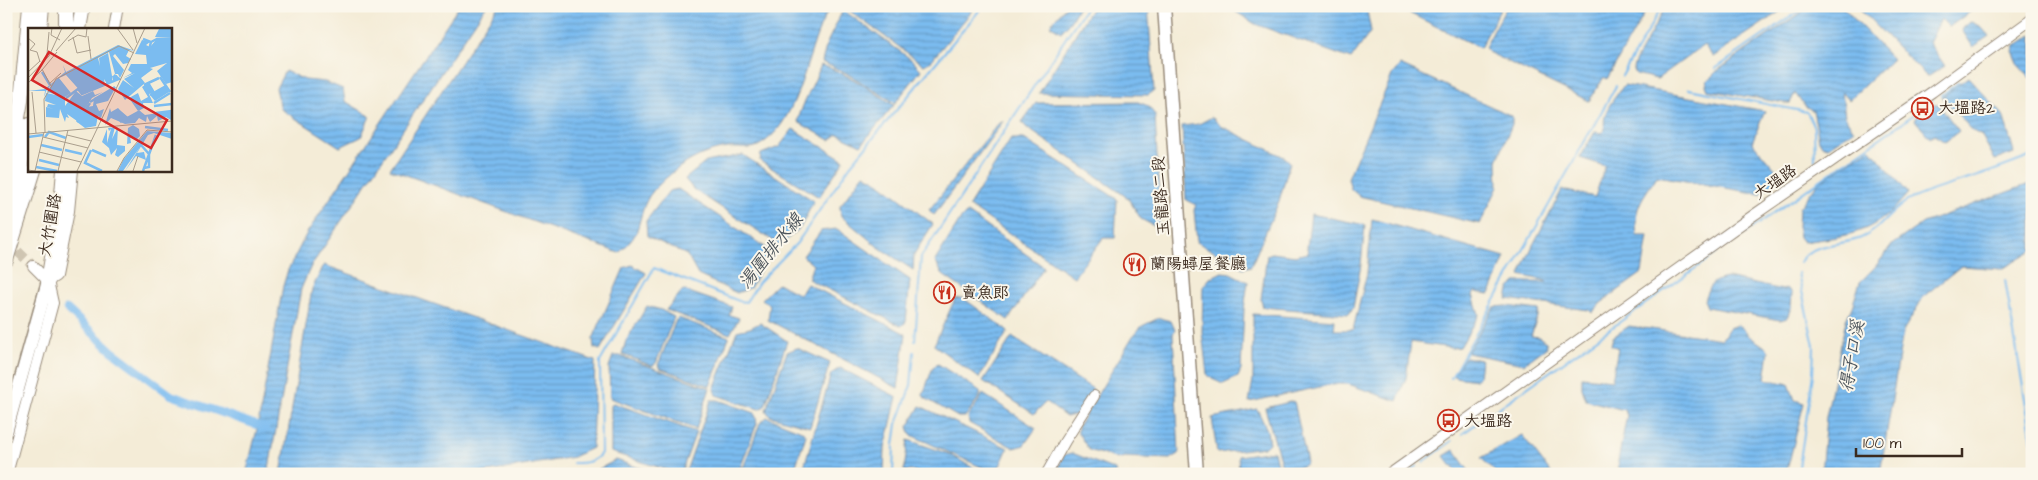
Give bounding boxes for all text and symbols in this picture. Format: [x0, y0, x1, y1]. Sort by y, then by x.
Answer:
inset map [28, 28, 171, 171]
bus stop icon: 大塭路2 [1910, 96, 1934, 120]
place label: 大塭路2 [1938, 97, 1995, 119]
street label: 玉龍路二段 [1147, 155, 1175, 237]
street label: 大塭路 [1749, 159, 1801, 205]
street label: 大竹圍路 [34, 192, 66, 258]
water label: 湯圍排水線 [733, 207, 810, 294]
restaurant icon: 蘭陽蟳屋餐廳 [1122, 252, 1146, 276]
place label: 蘭陽蟳屋餐廳 [1150, 253, 1246, 275]
restaurant icon: 賣魚郎 [933, 281, 957, 305]
place label: 賣魚郎 [961, 282, 1009, 304]
water label: 得子口溪 [1833, 317, 1871, 394]
bus stop icon: 大塭路 [1436, 409, 1460, 433]
place label: 大塭路 [1464, 410, 1512, 432]
scale bar [1856, 425, 1962, 457]
text: 100 m [1863, 433, 1902, 454]

